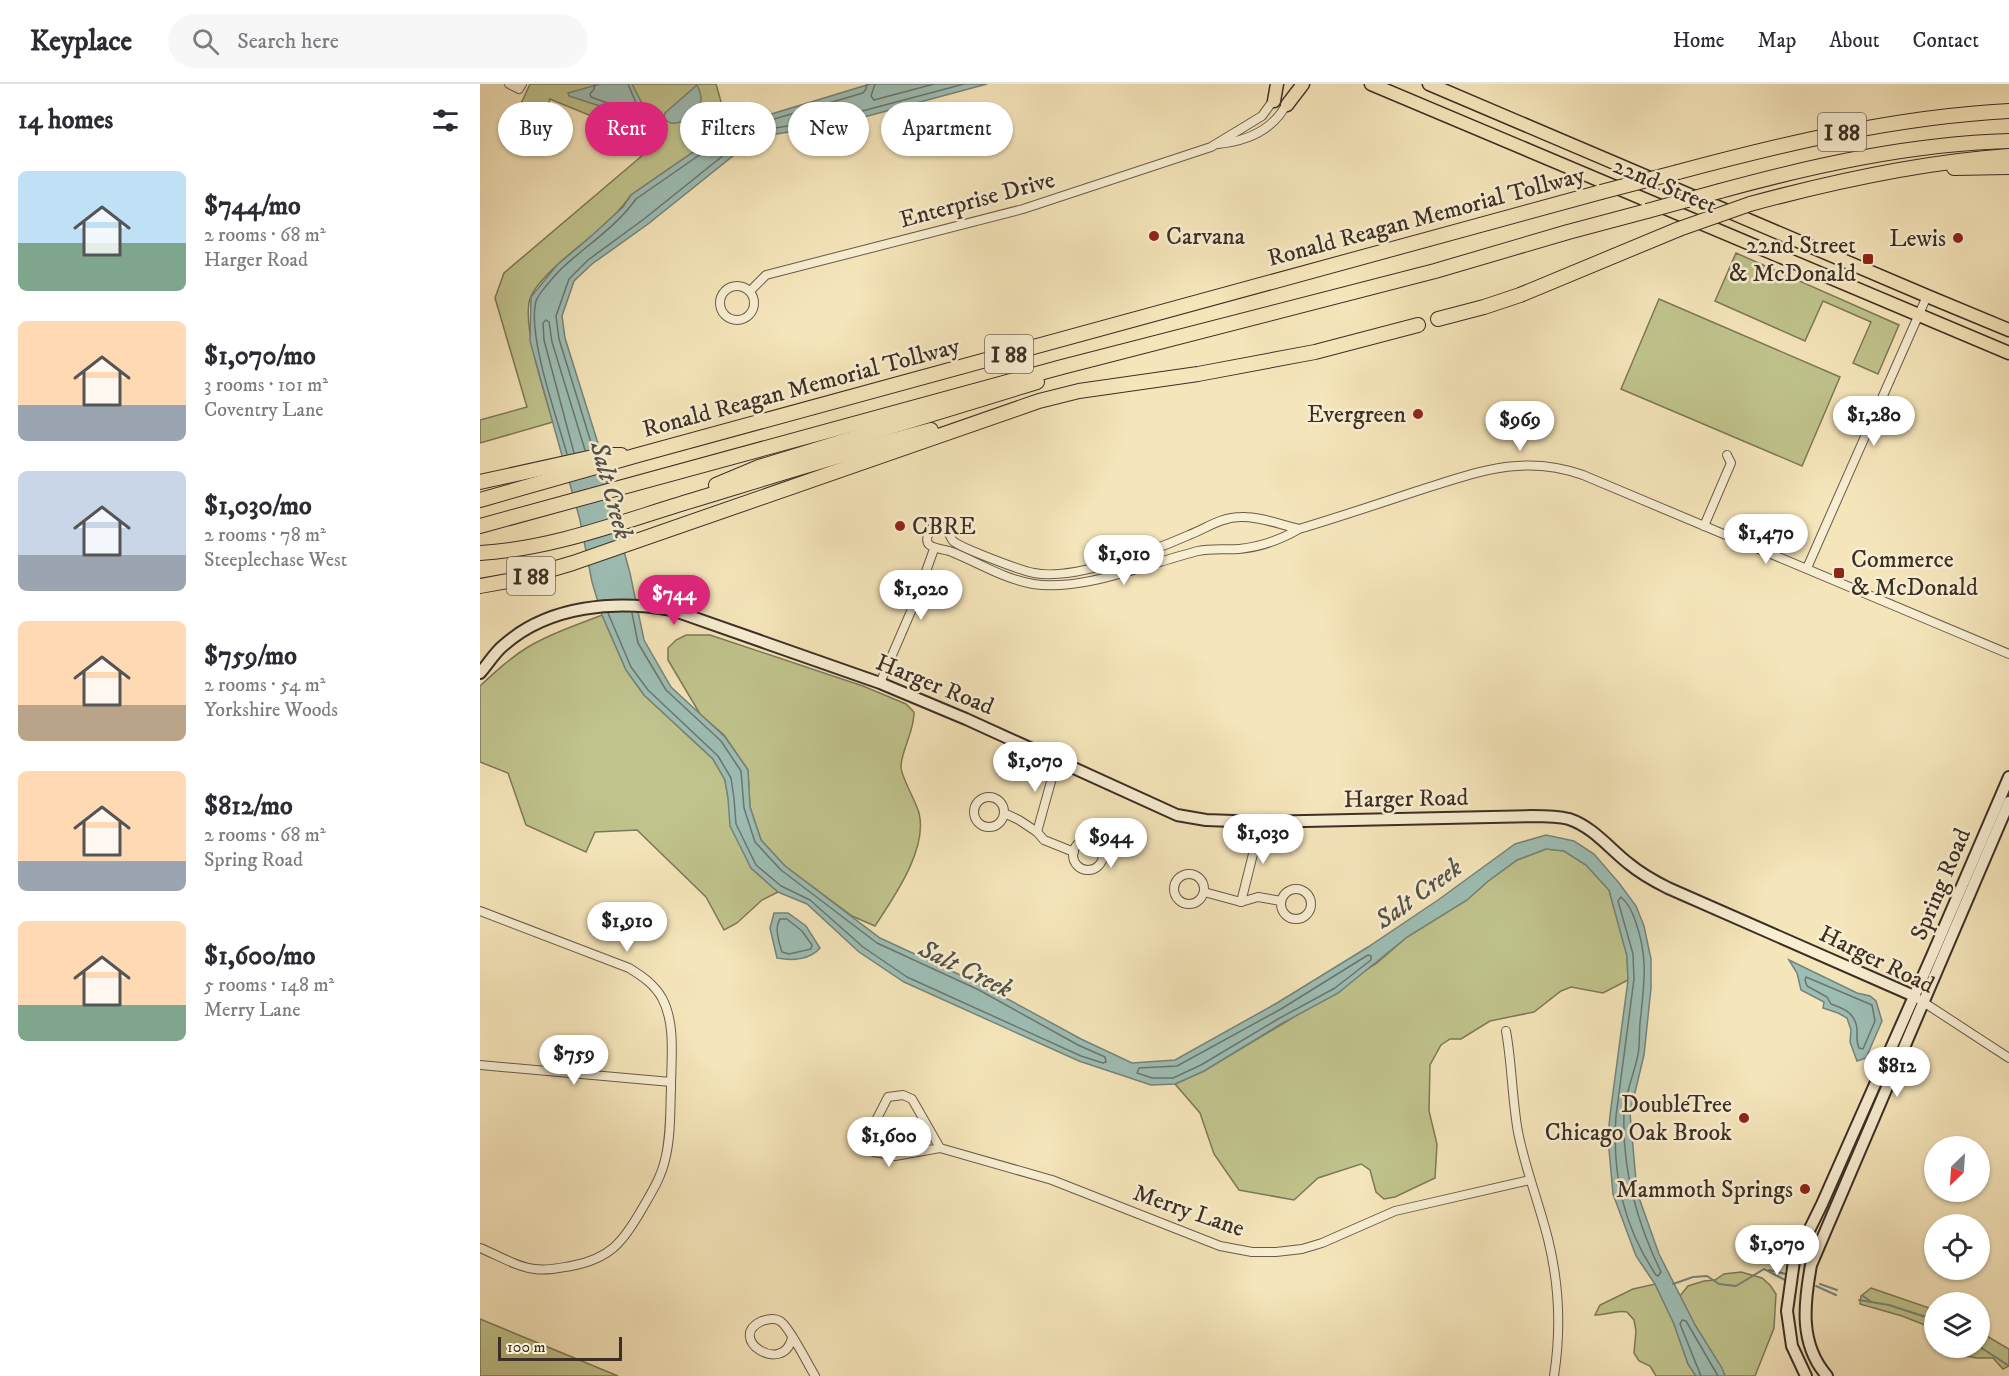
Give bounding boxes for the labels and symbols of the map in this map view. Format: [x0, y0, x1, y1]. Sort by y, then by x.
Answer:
road number: I 88 [1818, 113, 1866, 151]
street label: 22nd Street [1608, 151, 1721, 221]
street label: Ronald Reagan Memorial Tollway [1264, 160, 1589, 274]
street label: Enterprise Drive [896, 165, 1058, 235]
place label: Carvana [1166, 222, 1246, 252]
place label: Lewis [1889, 224, 1946, 254]
marker: Carvana [1147, 229, 1161, 243]
place label: 22nd Street & McDonald [1729, 231, 1856, 289]
marker: Lewis [1951, 231, 1965, 245]
marker: 22nd Street & McDonald [1861, 252, 1875, 266]
street label: Ronald Reagan Memorial Tollway [639, 331, 964, 445]
road number: I 88 [985, 335, 1033, 373]
pin: $1,280 [1825, 396, 1923, 447]
place label: Evergreen [1307, 400, 1406, 430]
pin: $969 [1484, 401, 1556, 452]
marker: Evergreen [1411, 407, 1425, 421]
water label: Salt Creek [581, 437, 639, 543]
place label: CBRE [912, 512, 976, 542]
pin: $1,470 [1717, 514, 1815, 565]
marker: CBRE [893, 519, 907, 533]
pin: $1,010 [1075, 535, 1173, 586]
place label: Commerce & McDonald [1851, 545, 1978, 603]
road number: I 88 [507, 557, 555, 595]
marker: Commerce & McDonald [1832, 566, 1846, 580]
pin: $1,020 [872, 570, 970, 621]
pin: $744 [638, 575, 710, 626]
street label: Harger Road [871, 648, 998, 722]
pin: $1,070 [986, 742, 1084, 793]
street label: Harger Road [1343, 783, 1469, 815]
pin: $1,030 [1214, 814, 1312, 865]
pin: $944 [1075, 818, 1147, 869]
street label: Spring Road [1904, 824, 1978, 945]
water label: Salt Creek [1368, 851, 1469, 938]
pin: $1,910 [578, 902, 676, 953]
street label: Harger Road [1814, 919, 1939, 1001]
water label: Salt Creek [912, 932, 1018, 1006]
pin: $759 [538, 1035, 610, 1086]
pin: $812 [1861, 1047, 1933, 1098]
place label: DoubleTree Chicago Oak Brook [1545, 1090, 1732, 1148]
marker: DoubleTree Chicago Oak Brook [1737, 1111, 1751, 1125]
pin: $1,600 [840, 1117, 938, 1168]
north arrow [1924, 1136, 1990, 1202]
place label: Mammoth Springs [1616, 1175, 1793, 1205]
street label: Merry Lane [1129, 1178, 1248, 1244]
marker: Mammoth Springs [1798, 1182, 1812, 1196]
pin: $1,070 [1728, 1225, 1826, 1276]
scale bar [498, 1334, 622, 1362]

